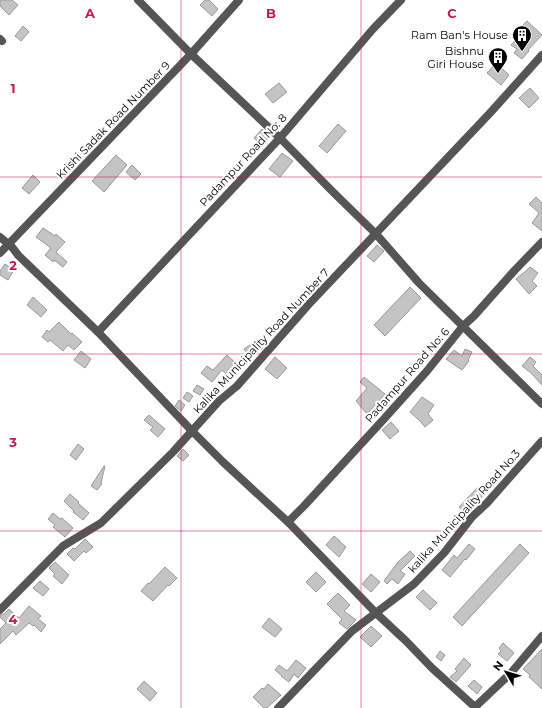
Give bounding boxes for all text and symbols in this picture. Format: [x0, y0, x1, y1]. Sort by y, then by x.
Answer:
text: A [84, 5, 96, 21]
text: B [266, 5, 276, 21]
text: C [447, 5, 457, 21]
building icon: Ram Ban's House [511, 24, 533, 52]
place label: Ram Ban's House [411, 28, 508, 42]
place label: Bishnu Giri House [427, 44, 484, 71]
building icon: Bishnu Giri House [487, 46, 509, 74]
street label: Krishi Sadak Road Number 9 [53, 58, 173, 182]
text: 1 [10, 80, 16, 96]
street label: Padampur Road No: 8 [196, 111, 290, 209]
text: 2 [9, 257, 17, 273]
street label: Kalika Municipality Road Number 7 [190, 265, 332, 417]
street label: Padampur Road No: 6 [362, 324, 452, 425]
text: 3 [8, 434, 17, 450]
street label: kalika Municipality Road No.3 [405, 447, 523, 575]
text: 4 [9, 611, 18, 627]
north arrow [486, 652, 526, 692]
text: N [490, 658, 506, 674]

